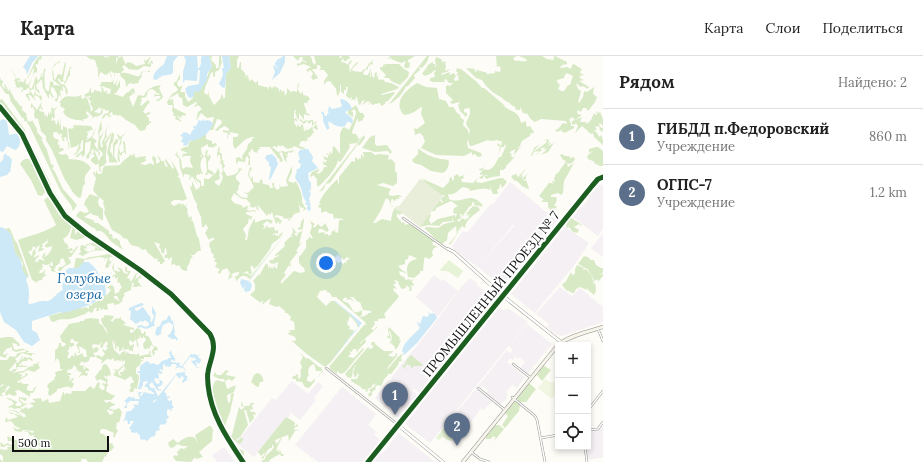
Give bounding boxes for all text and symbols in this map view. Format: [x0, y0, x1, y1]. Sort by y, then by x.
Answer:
text: Карта [20, 16, 75, 40]
text: Карта [704, 19, 743, 37]
text: Слои [765, 19, 800, 37]
text: Поделиться [822, 19, 903, 37]
text: Рядом [619, 71, 675, 93]
text: Найдено: 2 [838, 74, 907, 91]
text: ГИБДД п.Федоровский [657, 119, 829, 138]
text: 1 [629, 128, 635, 145]
text: 860 m [869, 128, 907, 145]
text: Учреждение [657, 138, 735, 155]
text: ОГПС-7 [657, 175, 712, 194]
text: 2 [629, 184, 635, 201]
text: 1.2 km [870, 184, 907, 201]
text: Учреждение [657, 194, 735, 211]
street label: ПРОМЫШЛЕННЫЙ ПРОЕЗД № 7 [419, 208, 563, 380]
your location [316, 253, 336, 273]
water label: Голубые озера [57, 269, 111, 303]
map controls [555, 342, 591, 450]
button: + [555, 342, 591, 378]
button: − [555, 378, 591, 414]
pin: 1 [382, 382, 408, 415]
pin: 2 [444, 413, 470, 446]
button: locate [555, 414, 591, 450]
scale bar [12, 434, 109, 453]
text: 500 m [18, 436, 50, 450]

